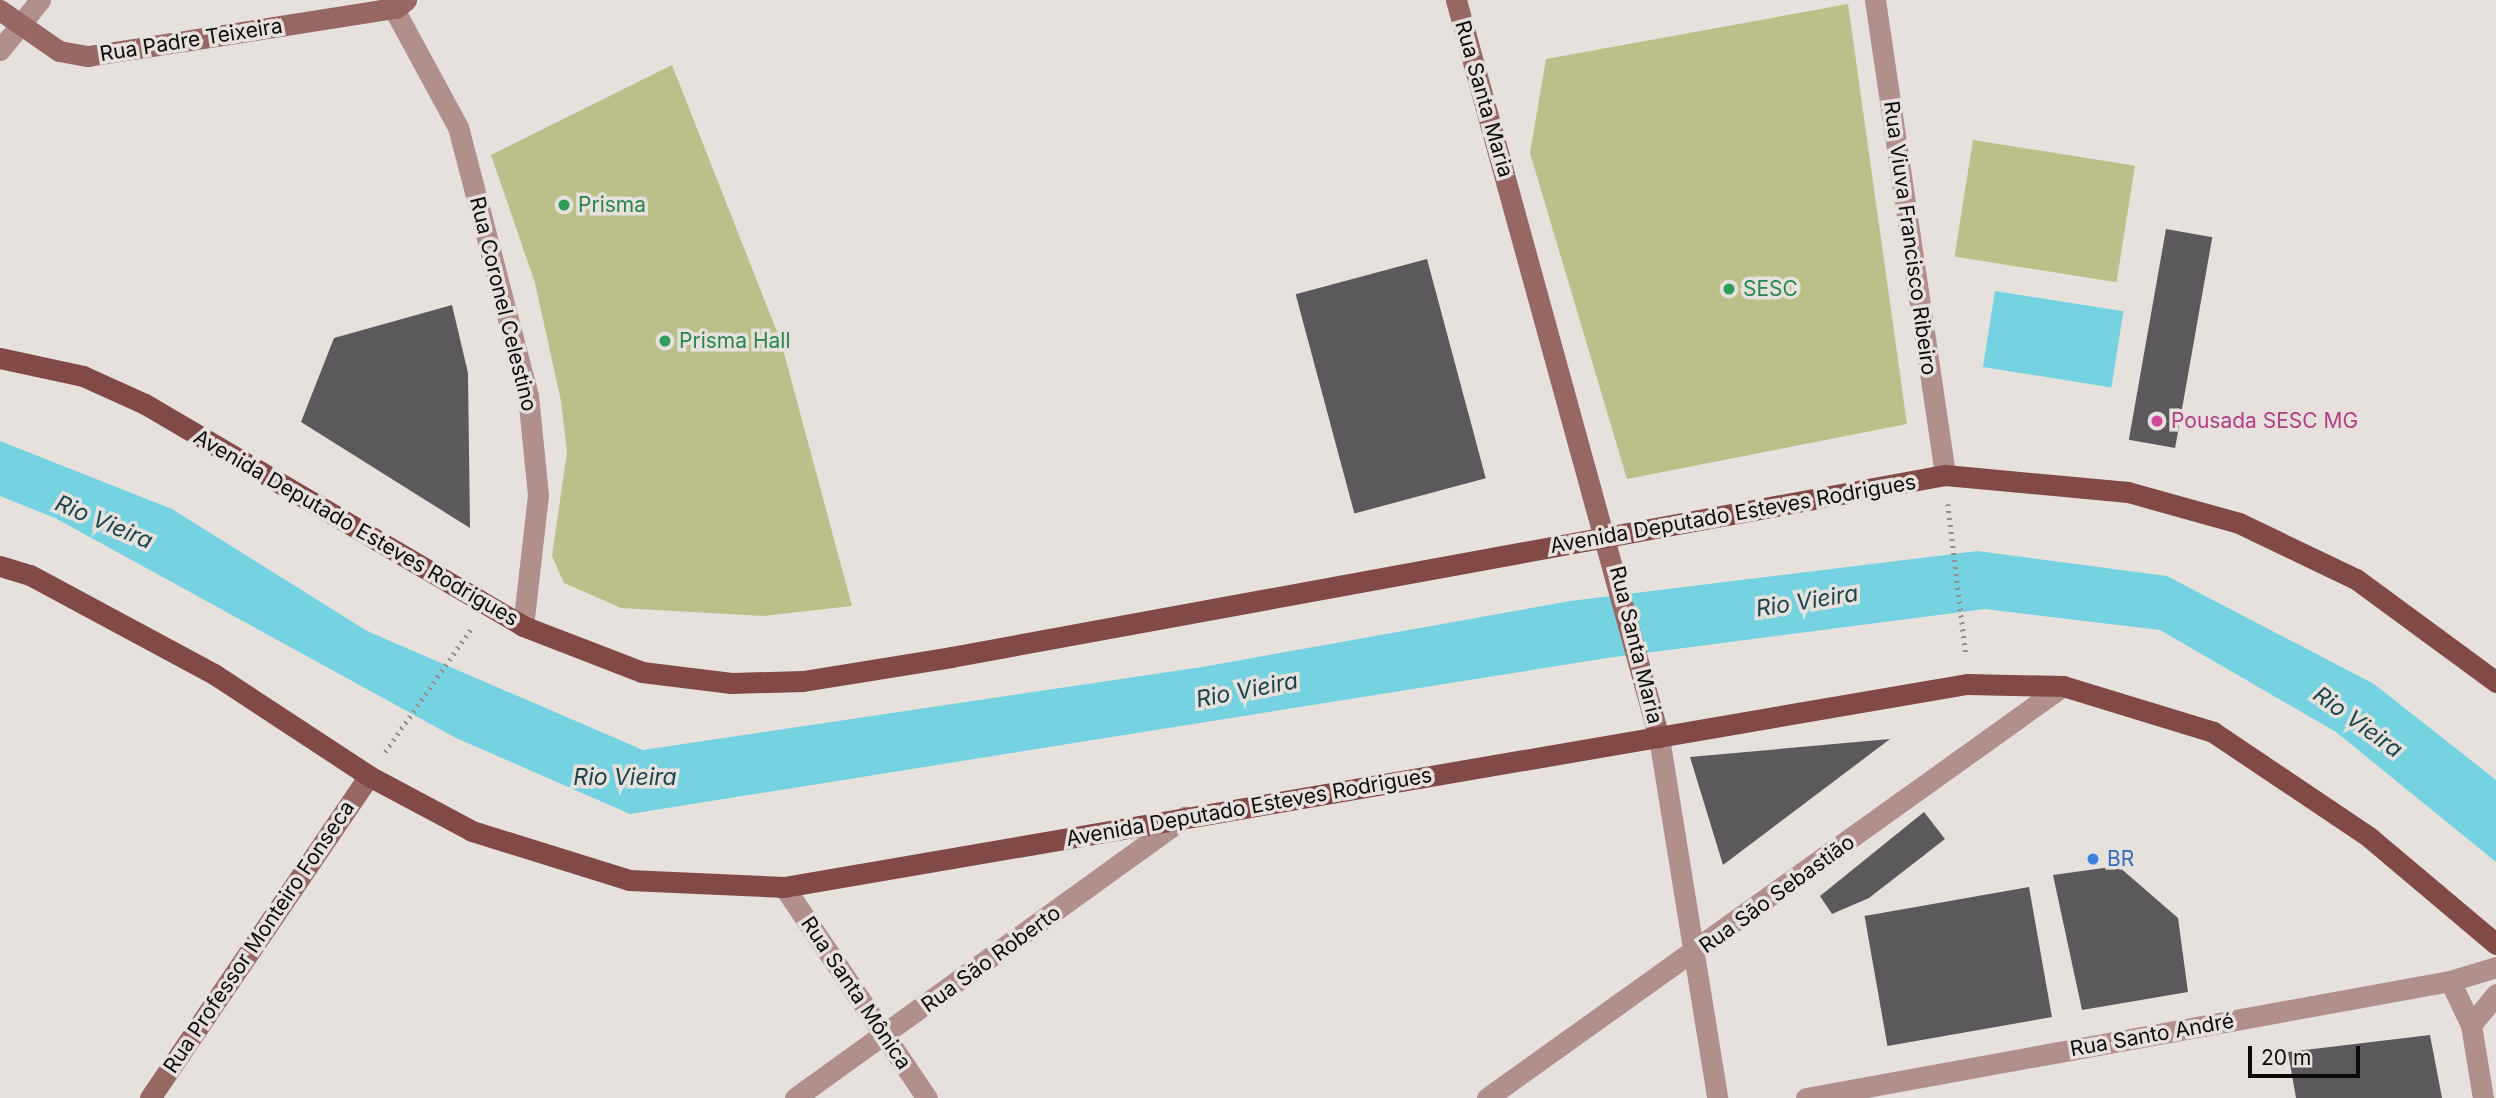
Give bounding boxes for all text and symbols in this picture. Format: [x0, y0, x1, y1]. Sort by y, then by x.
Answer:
street label: Rua Padre Teixeira [98, 13, 284, 67]
street label: Rua Santa Maria [1450, 18, 1518, 180]
street label: Rua Viuva Francisco Ribeiro [1878, 99, 1942, 377]
place label: Prisma [578, 192, 646, 218]
street label: Rua Coronel Celestino [464, 194, 542, 414]
marker: Prisma [556, 197, 572, 213]
place label: SESC [1743, 276, 1798, 302]
marker: SESC [1721, 281, 1737, 297]
place label: Prisma Hall [679, 328, 790, 354]
marker: Prisma Hall [657, 333, 673, 349]
place label: Pousada SESC MG [2171, 408, 2358, 434]
marker: Pousada SESC MG [2149, 413, 2165, 429]
street label: Avenida Deputado Esteves Rodrigues [189, 424, 523, 632]
street label: Avenida Deputado Esteves Rodrigues [1548, 469, 1918, 559]
water label: Rio Vieira [51, 489, 157, 555]
street label: Rua Santa Maria [1604, 563, 1668, 727]
water label: Rio Vieira [1754, 579, 1860, 623]
water label: Rio Vieira [1194, 667, 1300, 713]
water label: Rio Vieira [2308, 680, 2408, 764]
street label: Avenida Deputado Esteves Rodrigues [1064, 762, 1434, 852]
water label: Rio Vieira [573, 763, 677, 791]
street label: Rua Professor Monteiro Fonseca [158, 796, 360, 1078]
street label: Rua São Sebastião [1695, 829, 1859, 959]
place label: BR [2107, 846, 2134, 872]
marker: BR [2085, 851, 2101, 867]
street label: Rua São Roberto [917, 900, 1065, 1018]
street label: Rua Santa Mônica [795, 912, 917, 1074]
street label: Rua Santo André [2068, 1008, 2236, 1062]
scale bar [2251, 1032, 2363, 1076]
text: 20 m [2261, 1045, 2311, 1070]

